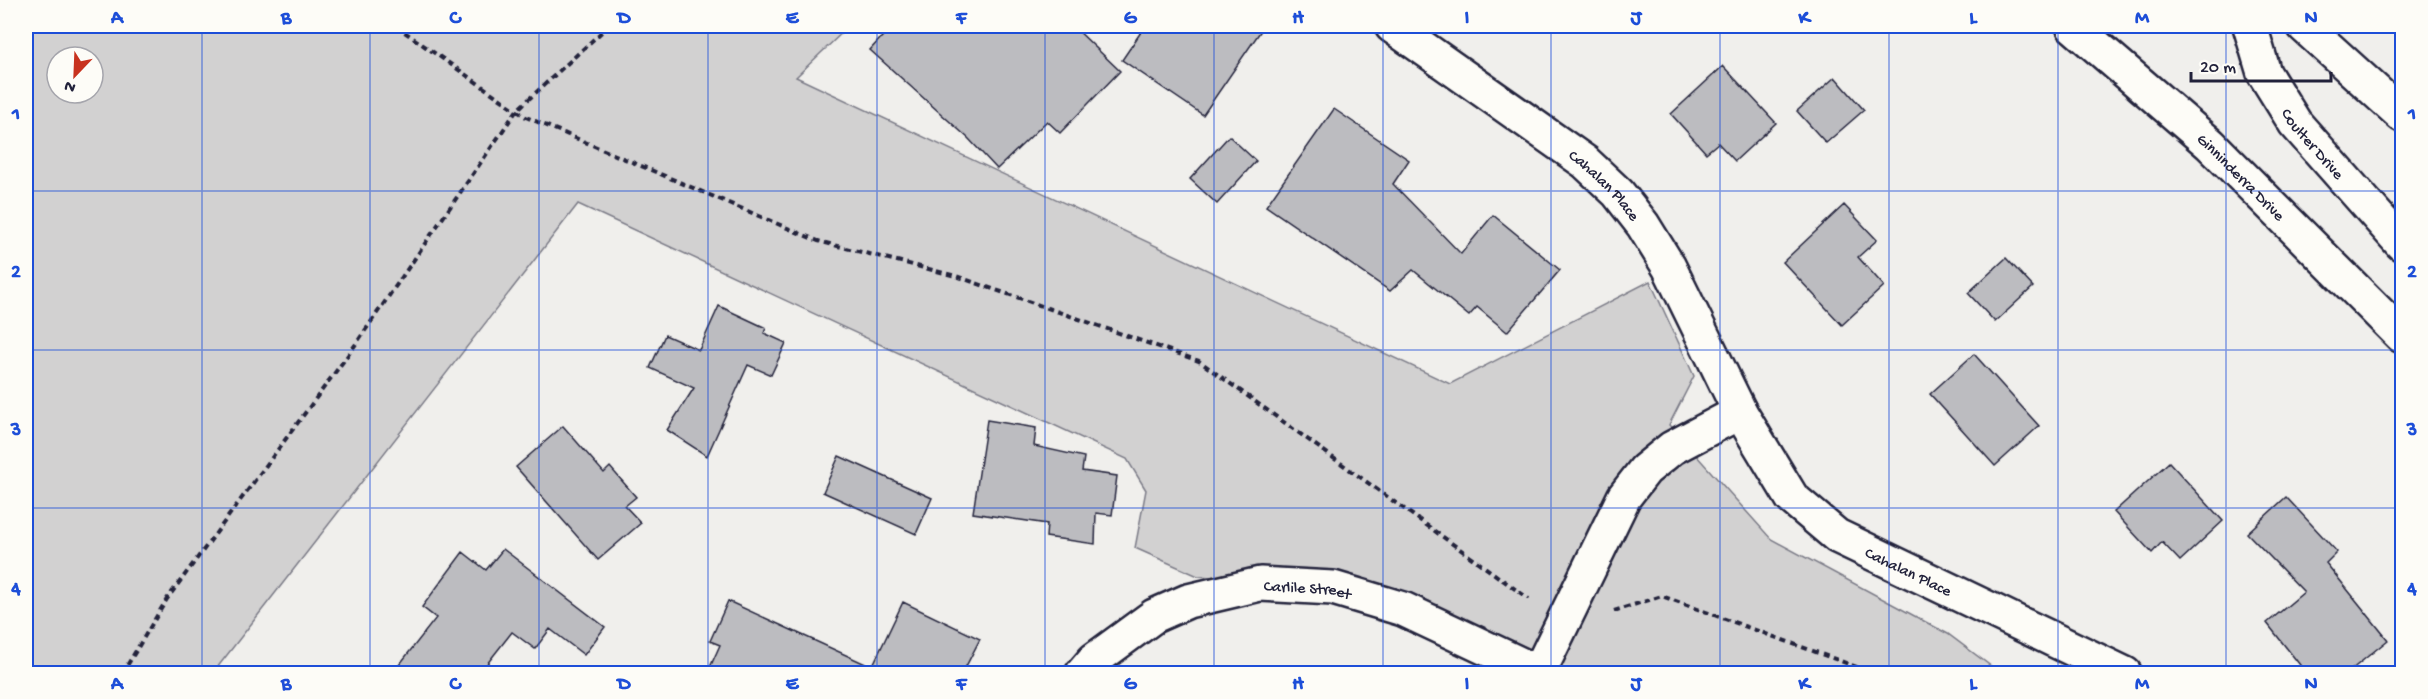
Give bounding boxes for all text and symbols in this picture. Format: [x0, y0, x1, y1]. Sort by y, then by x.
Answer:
text: A [110, 8, 125, 31]
text: B [280, 8, 292, 31]
text: C [449, 8, 463, 31]
text: D [615, 8, 631, 31]
text: E [786, 8, 800, 31]
text: F [955, 8, 968, 31]
text: G [1124, 8, 1138, 31]
text: H [1292, 8, 1304, 31]
text: I [1465, 8, 1470, 31]
text: J [1630, 8, 1643, 31]
text: K [1797, 8, 1812, 31]
text: L [1969, 8, 1978, 31]
text: M [2135, 8, 2150, 31]
text: N [2304, 8, 2318, 31]
north arrow [45, 45, 105, 105]
scale bar [2191, 45, 2330, 83]
text: 20 m [2200, 58, 2236, 79]
text: N [61, 75, 79, 96]
text: 1 [11, 104, 20, 127]
text: 1 [2407, 104, 2416, 127]
street label: Coulter Drive [2275, 106, 2347, 185]
street label: Ginninderra Drive [2192, 131, 2288, 227]
street label: Cahalan Place [1564, 147, 1643, 226]
text: 2 [11, 262, 21, 285]
text: 2 [2407, 262, 2417, 285]
text: 3 [10, 420, 21, 443]
text: 3 [2406, 420, 2417, 443]
street label: Cahalan Place [1861, 545, 1954, 603]
street label: Carlile Street [1263, 578, 1354, 606]
text: 4 [10, 579, 21, 602]
text: 4 [2406, 579, 2417, 602]
text: A [110, 674, 125, 697]
text: B [280, 674, 292, 697]
text: C [449, 674, 463, 697]
text: D [615, 674, 631, 697]
text: E [786, 674, 800, 697]
text: F [955, 674, 968, 697]
text: G [1124, 674, 1138, 697]
text: H [1292, 674, 1304, 697]
text: I [1465, 674, 1470, 697]
text: J [1630, 674, 1643, 697]
text: K [1797, 674, 1812, 697]
text: L [1969, 674, 1978, 697]
text: M [2135, 674, 2150, 697]
text: N [2304, 674, 2318, 697]

